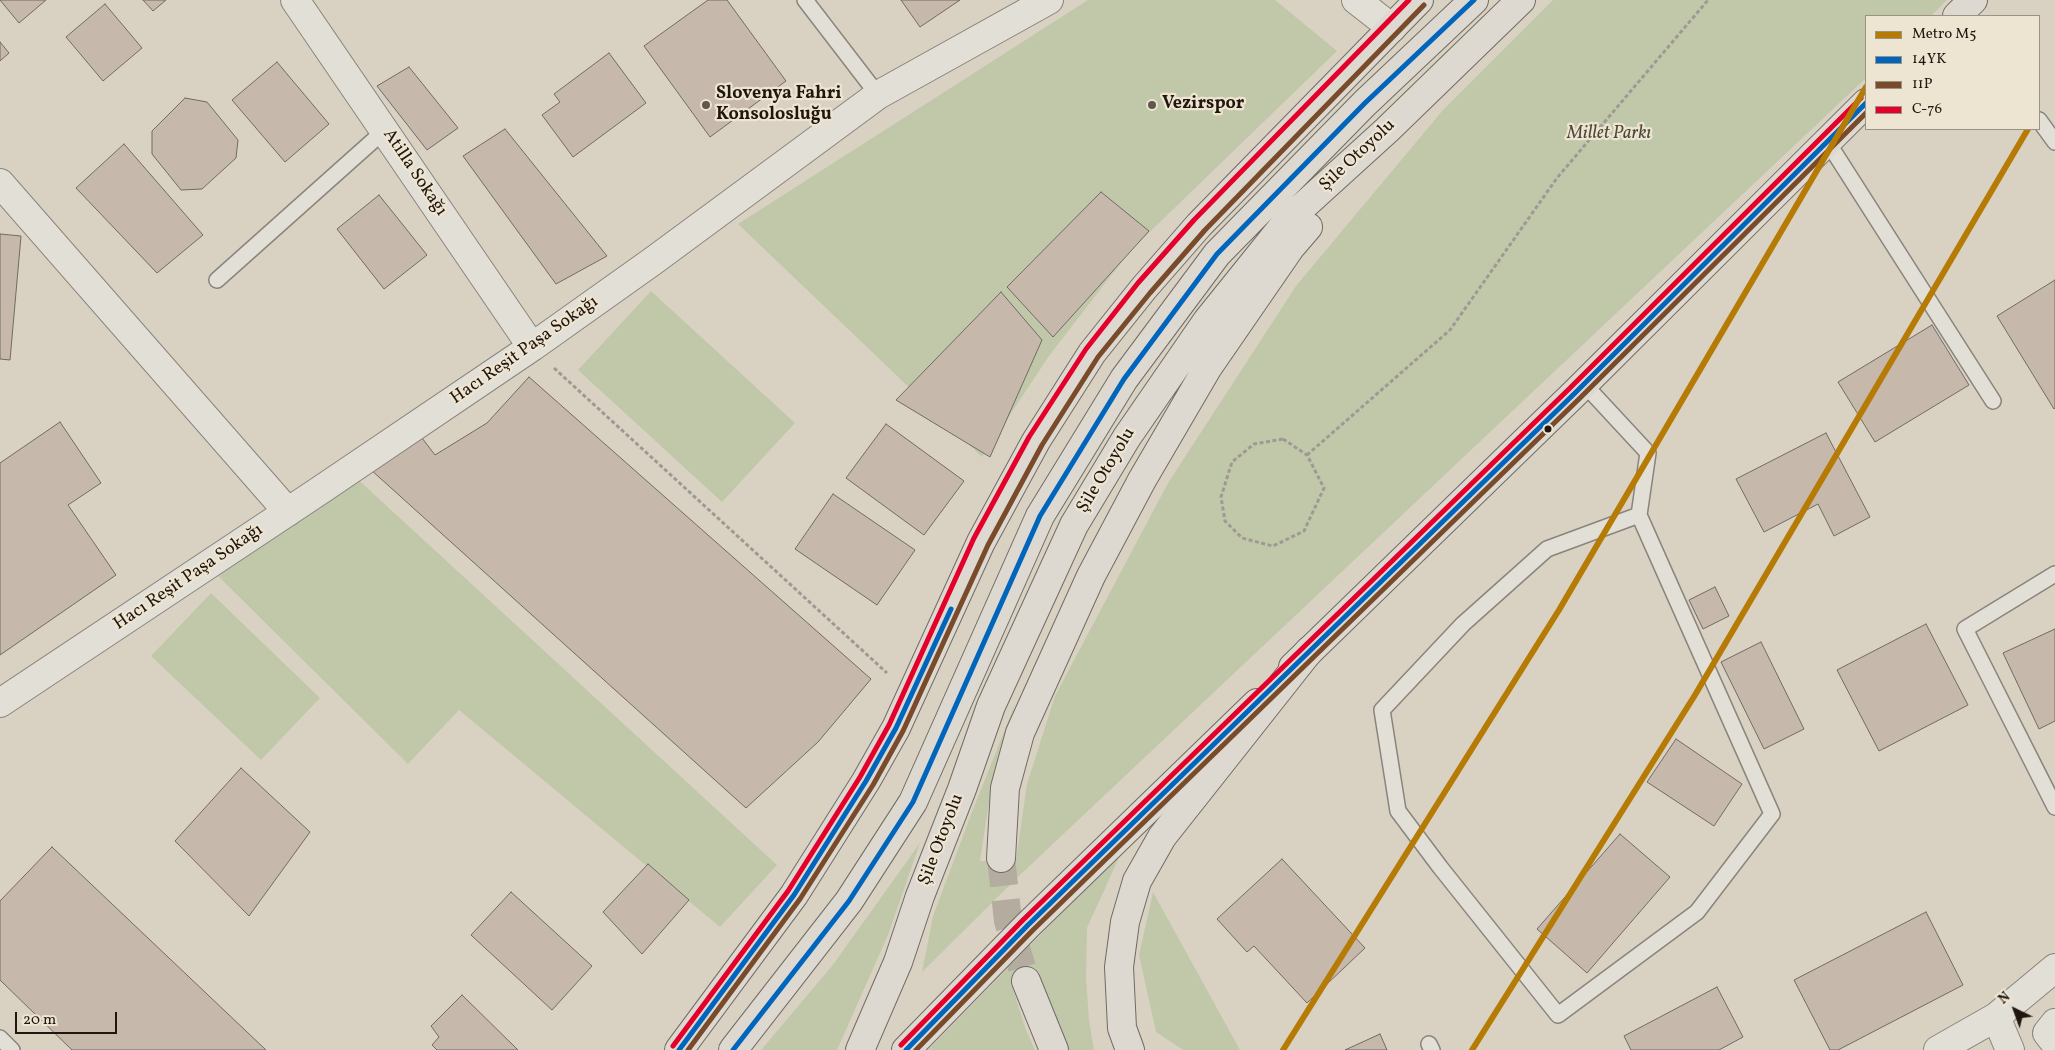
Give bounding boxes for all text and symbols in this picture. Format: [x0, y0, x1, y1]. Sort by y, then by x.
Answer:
legend [1865, 15, 2040, 130]
text: Metro M5 [1912, 24, 1977, 45]
text: 14YK [1912, 49, 1946, 70]
text: 11P [1912, 74, 1932, 95]
place label: Slovenya Fahri Konsolosluğu [716, 84, 842, 126]
place label: Vezirspor [1162, 94, 1244, 116]
marker: Slovenya Fahri Konsolosluğu [700, 99, 712, 111]
marker: Vezirspor [1146, 99, 1158, 111]
text: C-76 [1912, 99, 1942, 120]
street label: Şile Otoyolu [1316, 115, 1400, 197]
park label: Millet Parkı [1567, 124, 1651, 146]
street label: Atilla Sokağı [377, 125, 451, 221]
street label: Hacı Reşit Paşa Sokağı [447, 292, 603, 410]
street label: Şile Otoyolu [1073, 424, 1141, 518]
unlabelled marker [1543, 424, 1553, 434]
street label: Hacı Reşit Paşa Sokağı [110, 520, 268, 636]
street label: Şile Otoyolu [915, 791, 969, 889]
north arrow [1990, 985, 2040, 1035]
text: N [1994, 988, 2015, 1009]
scale bar [18, 1002, 120, 1034]
text: 20 m [23, 1010, 56, 1031]

